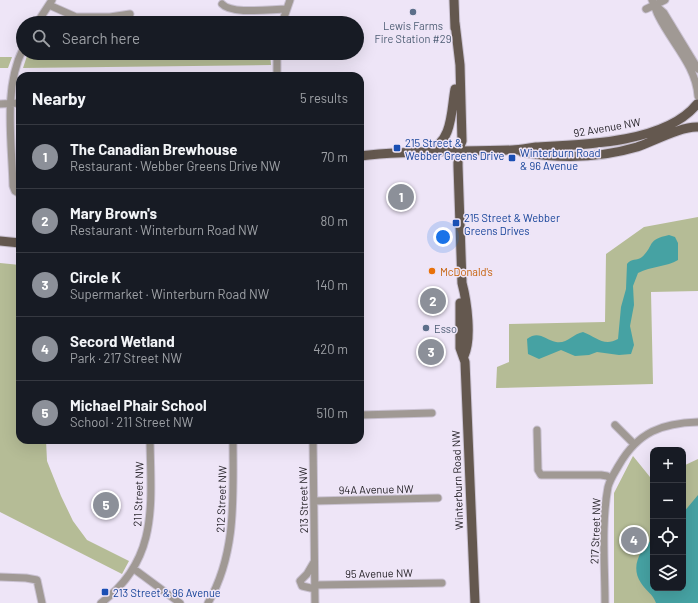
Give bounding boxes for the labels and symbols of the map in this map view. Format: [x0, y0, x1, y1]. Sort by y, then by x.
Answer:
marker: Lewis Farms Fire Station #29 [408, 7, 418, 17]
place label: Lewis Farms Fire Station #29 [375, 19, 452, 45]
street label: 92 Avenue NW [572, 115, 642, 139]
place label: 215 Street & Webber Greens Drive [405, 136, 504, 162]
marker: 215 Street & Webber Greens Drive [392, 143, 402, 153]
place label: Winterburn Road & 96 Avenue [520, 146, 600, 172]
marker: Winterburn Road & 96 Avenue [507, 153, 517, 163]
pin: 1 [388, 182, 414, 212]
place label: 215 Street & Webber Greens Drives [464, 211, 560, 237]
marker: 215 Street & Webber Greens Drives [451, 218, 461, 228]
your location [433, 227, 453, 247]
place label: McDonald's [440, 265, 493, 278]
marker: McDonald's [427, 266, 437, 276]
pin: 2 [420, 286, 446, 316]
place label: Esso [434, 322, 457, 335]
marker: Esso [421, 323, 431, 333]
pin: 3 [418, 337, 444, 367]
street label: Winterburn Road NW [449, 430, 465, 530]
street label: 211 Street NW [130, 461, 146, 527]
street label: 212 Street NW [213, 465, 229, 533]
street label: 213 Street NW [296, 466, 310, 533]
street label: 94A Avenue NW [338, 482, 414, 496]
pin: 5 [93, 490, 119, 520]
street label: 217 Street NW [587, 497, 603, 564]
pin: 4 [621, 525, 647, 555]
street label: 95 Avenue NW [345, 566, 413, 580]
place label: 213 Street & 96 Avenue [113, 586, 221, 599]
marker: 213 Street & 96 Avenue [100, 587, 110, 597]

